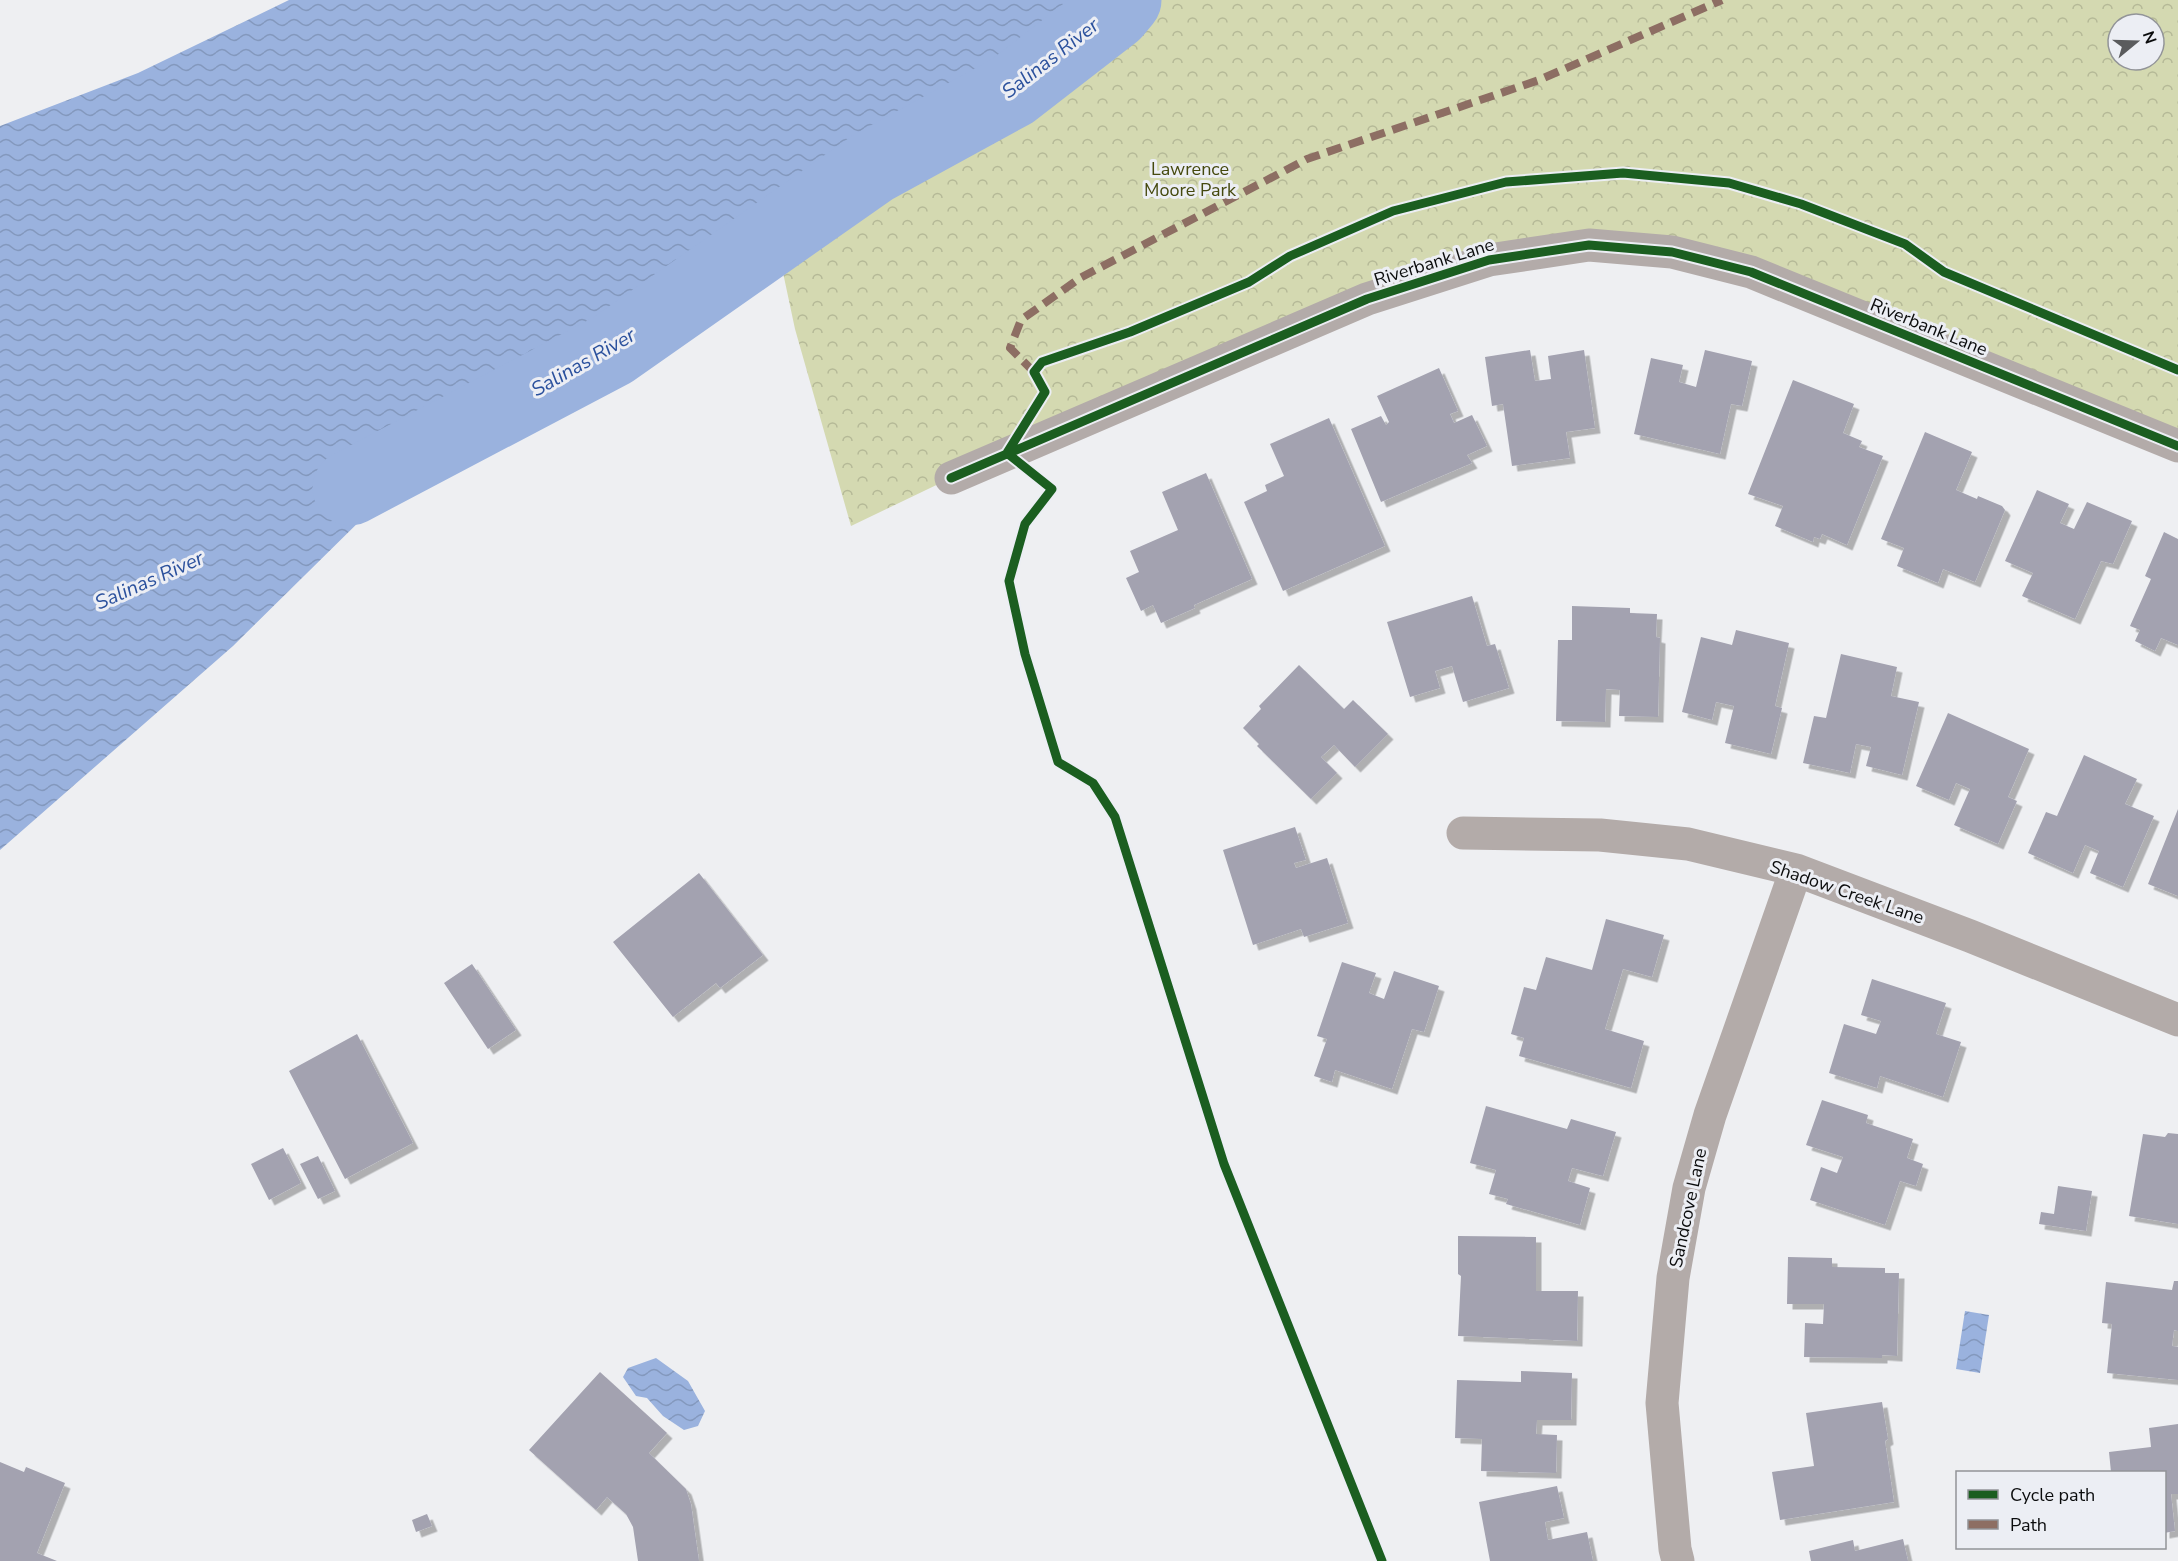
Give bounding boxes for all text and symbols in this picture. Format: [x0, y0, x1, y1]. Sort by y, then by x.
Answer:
water label: Salinas River [996, 11, 1105, 105]
north arrow [2106, 12, 2166, 72]
text: N [2137, 28, 2162, 47]
park label: Lawrence Moore Park [1144, 157, 1237, 202]
street label: Riverbank Lane [1371, 232, 1497, 292]
street label: Riverbank Lane [1867, 293, 1991, 361]
water label: Salinas River [526, 321, 641, 403]
water label: Salinas River [91, 544, 209, 616]
street label: Shadow Creek Lane [1767, 854, 1927, 930]
street label: Sandcove Lane [1664, 1146, 1712, 1270]
legend [1956, 1471, 2166, 1549]
text: Cycle path [2010, 1483, 2095, 1507]
text: Path [2010, 1513, 2047, 1537]

